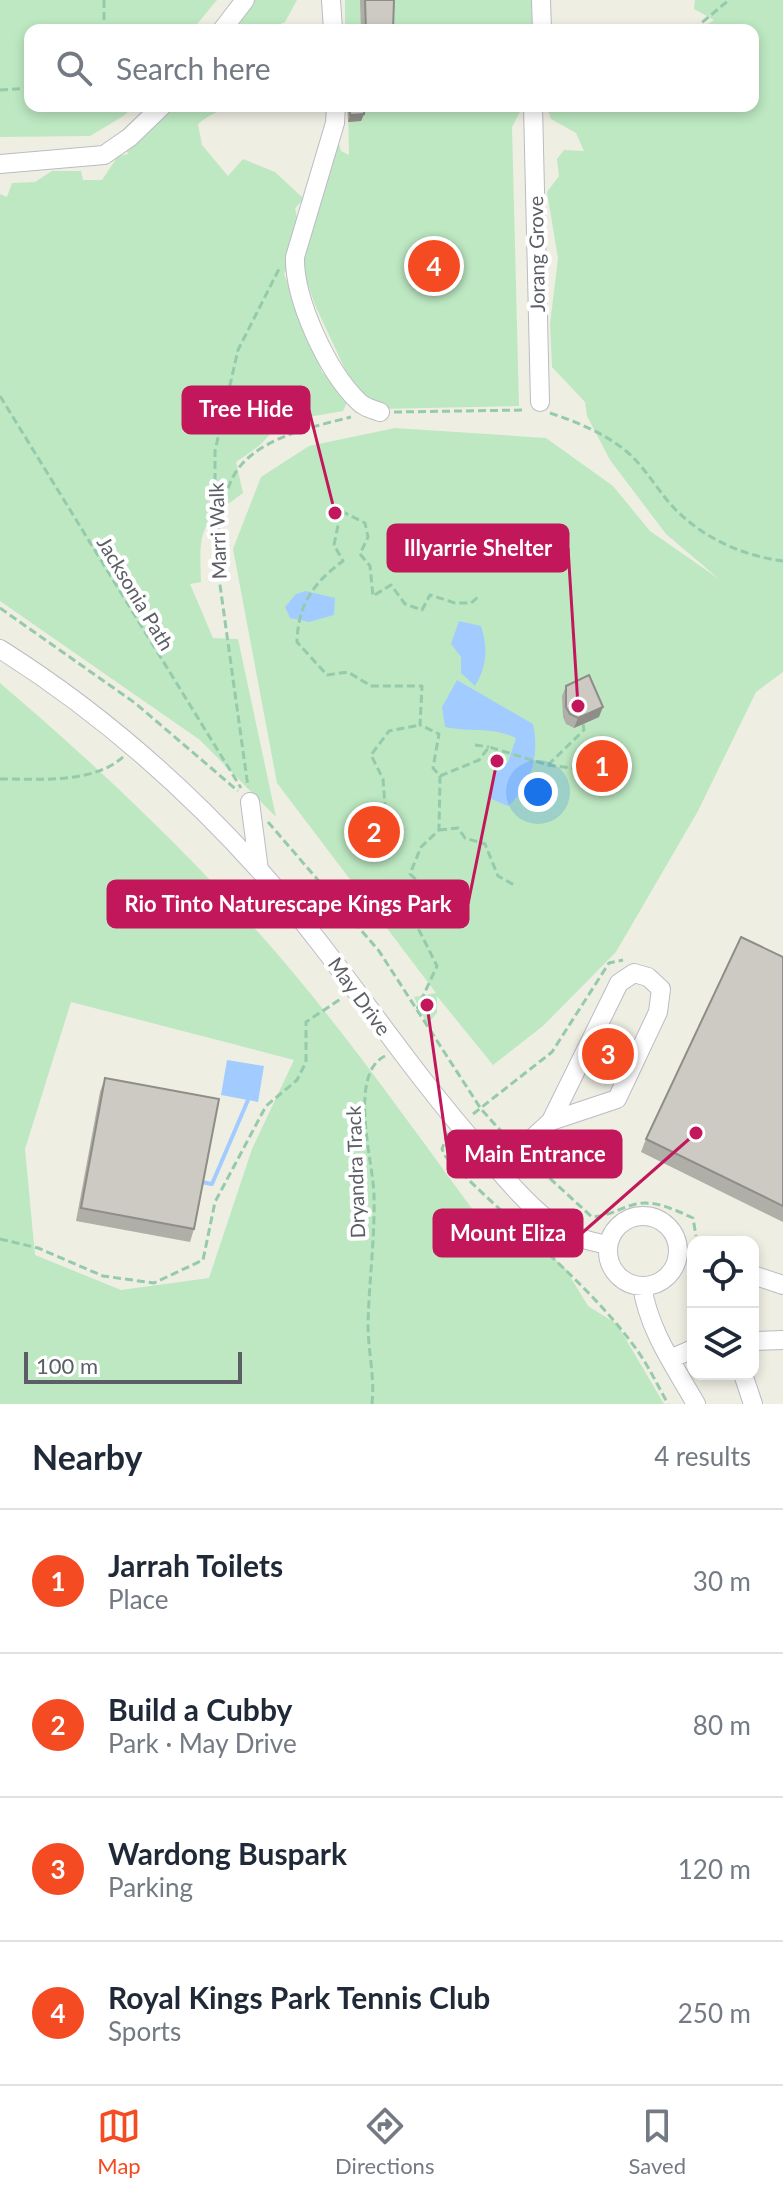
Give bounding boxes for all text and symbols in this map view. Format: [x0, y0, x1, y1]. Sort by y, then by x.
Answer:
search box [24, 24, 759, 112]
icon: search [52, 46, 96, 90]
text: Search here [116, 50, 271, 86]
street label: Jorang Grove [523, 196, 549, 312]
pin: 4 [408, 236, 460, 296]
callout: Tree Hide [183, 387, 309, 433]
text: Tree Hide [199, 395, 293, 422]
street label: Marri Walk [203, 481, 231, 580]
callout: Illyarrie Shelter [388, 525, 568, 571]
street label: Jacksonia Path [93, 532, 179, 654]
text: Illyarrie Shelter [404, 534, 553, 561]
pin: 1 [576, 736, 628, 796]
your location [518, 772, 558, 812]
pin: 2 [348, 802, 400, 862]
callout: Rio Tinto Naturescape Kings Park [108, 881, 468, 927]
text: Rio Tinto Naturescape Kings Park [125, 890, 452, 917]
street label: May Drive [324, 952, 396, 1040]
pin: 3 [582, 1024, 634, 1084]
street label: Dryandra Track [341, 1104, 369, 1239]
callout: Main Entrance [448, 1131, 621, 1177]
text: Main Entrance [464, 1140, 606, 1167]
callout: Mount Eliza [434, 1210, 582, 1256]
text: Mount Eliza [450, 1219, 566, 1246]
map controls [687, 1236, 759, 1380]
button: locate [687, 1236, 759, 1308]
button: layers [687, 1308, 759, 1380]
scale bar [24, 1348, 242, 1384]
text: 100 m [36, 1352, 98, 1379]
text: Nearby [32, 1436, 143, 1477]
text: 4 results [654, 1440, 751, 1472]
text: Jarrah Toilets [108, 1547, 283, 1583]
text: 1 [50, 1565, 66, 1597]
text: 30 m [693, 1565, 751, 1597]
text: Place [108, 1583, 169, 1615]
text: Build a Cubby [108, 1691, 292, 1727]
text: 2 [50, 1709, 66, 1741]
text: 80 m [693, 1709, 751, 1741]
text: Park · May Drive [108, 1727, 297, 1759]
text: Wardong Buspark [108, 1835, 347, 1871]
text: 3 [50, 1853, 66, 1885]
text: 120 m [678, 1853, 751, 1885]
text: Parking [108, 1871, 193, 1903]
text: Royal Kings Park Tennis Club [108, 1979, 490, 2015]
text: 4 [50, 1997, 66, 2029]
text: 250 m [678, 1997, 751, 2029]
text: Sports [108, 2015, 181, 2047]
tab: Map [97, 2104, 141, 2179]
tab: Directions [335, 2104, 434, 2179]
tab: Saved [628, 2104, 686, 2179]

